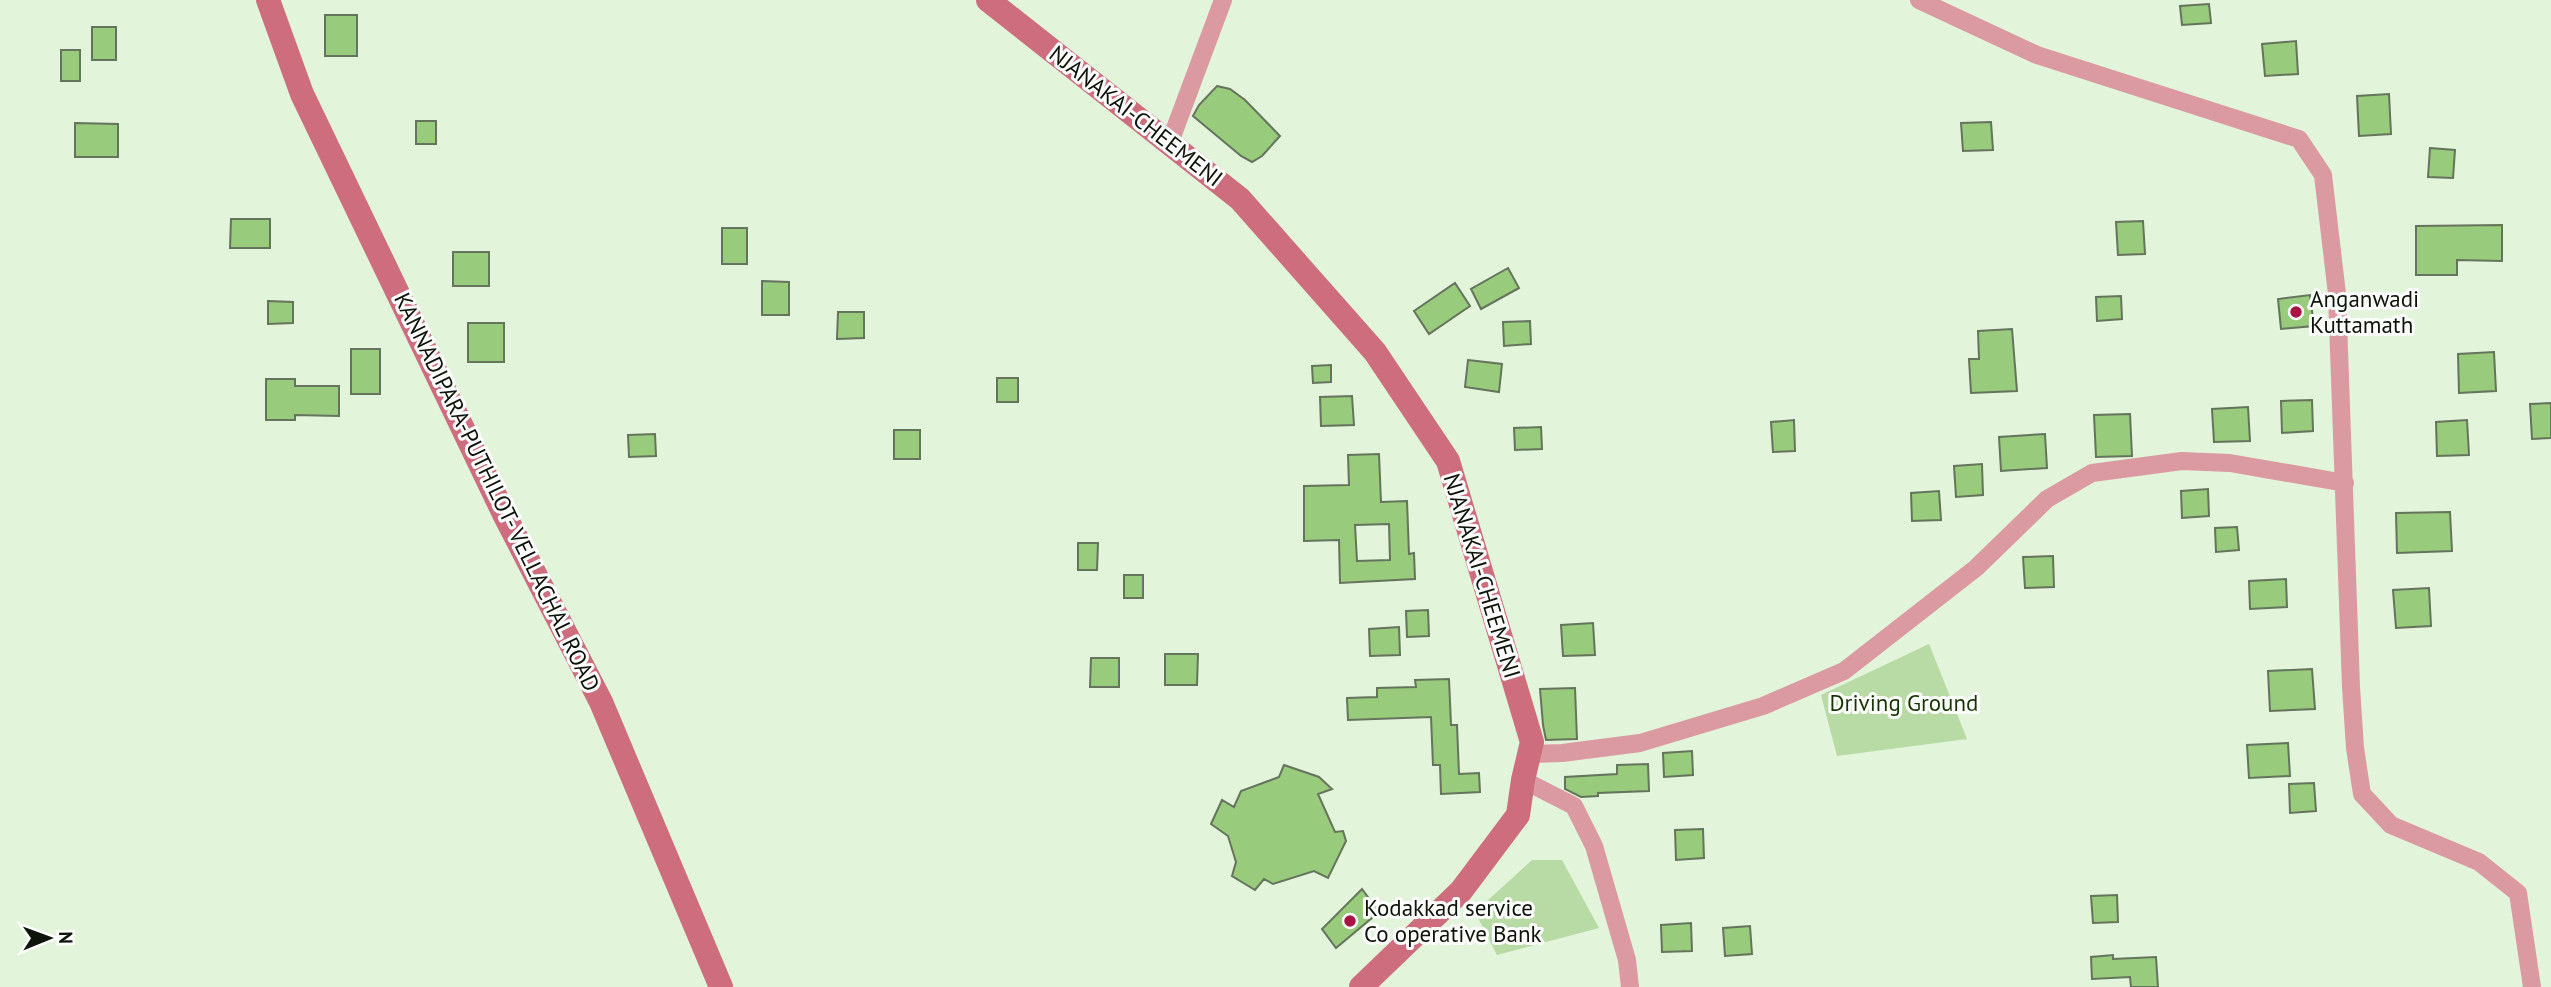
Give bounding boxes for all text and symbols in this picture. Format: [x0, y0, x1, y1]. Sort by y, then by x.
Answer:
street label: NJANAKAI-CHEEMENI [1044, 39, 1229, 192]
place label: Anganwadi Kuttamath [2310, 284, 2419, 339]
street label: KANNADIPARA-PUTHILOT- VELLACHAL ROAD [388, 288, 607, 696]
marker: Anganwadi Kuttamath [2288, 304, 2304, 320]
street label: NJANAKAI-CHEEMENI [1438, 470, 1527, 682]
park label: Driving Ground [1830, 688, 1978, 717]
place label: Kodakkad service Co operative Bank [1364, 893, 1542, 948]
north arrow [14, 903, 84, 973]
marker: Kodakkad service Co operative Bank [1342, 913, 1358, 929]
text: N [54, 931, 78, 944]

